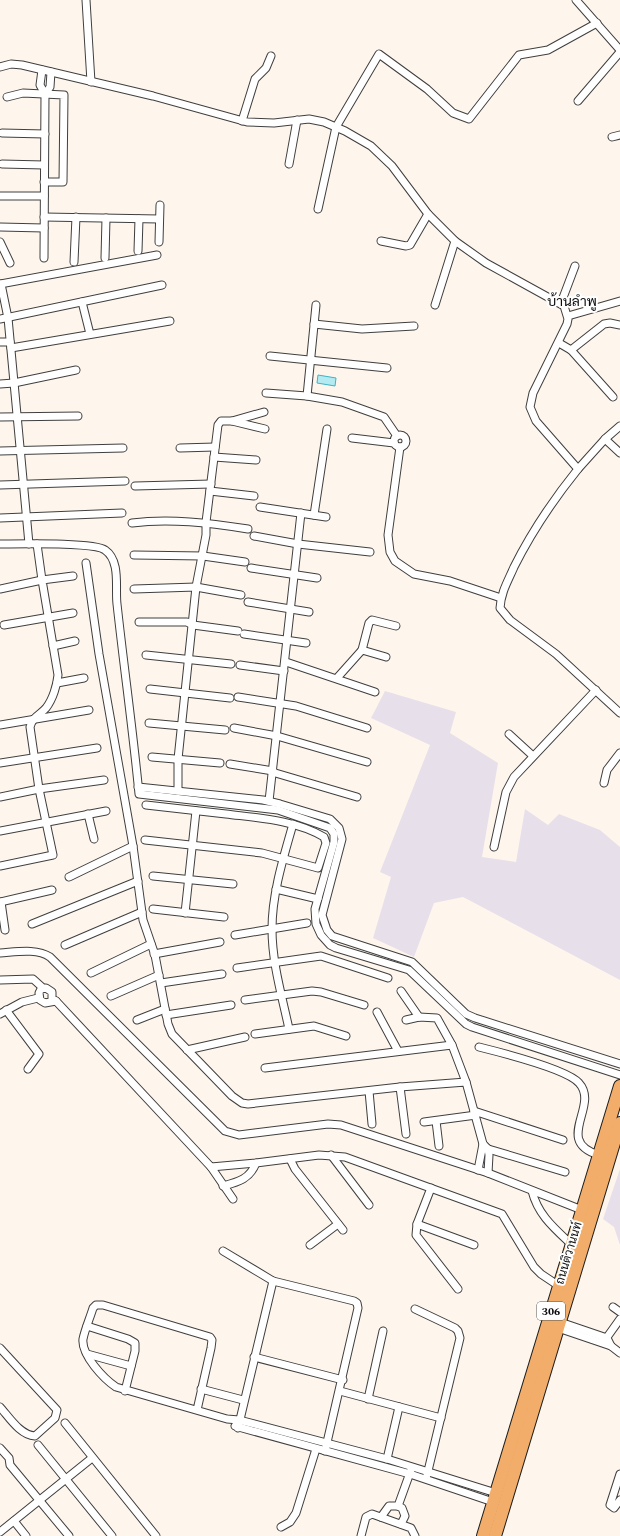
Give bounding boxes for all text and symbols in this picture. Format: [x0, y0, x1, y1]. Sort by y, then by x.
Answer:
district label: บ้านลำพู [547, 291, 597, 312]
street label: ถนนติวานนท์ [550, 1219, 588, 1287]
road number: 306 [537, 1302, 565, 1320]

